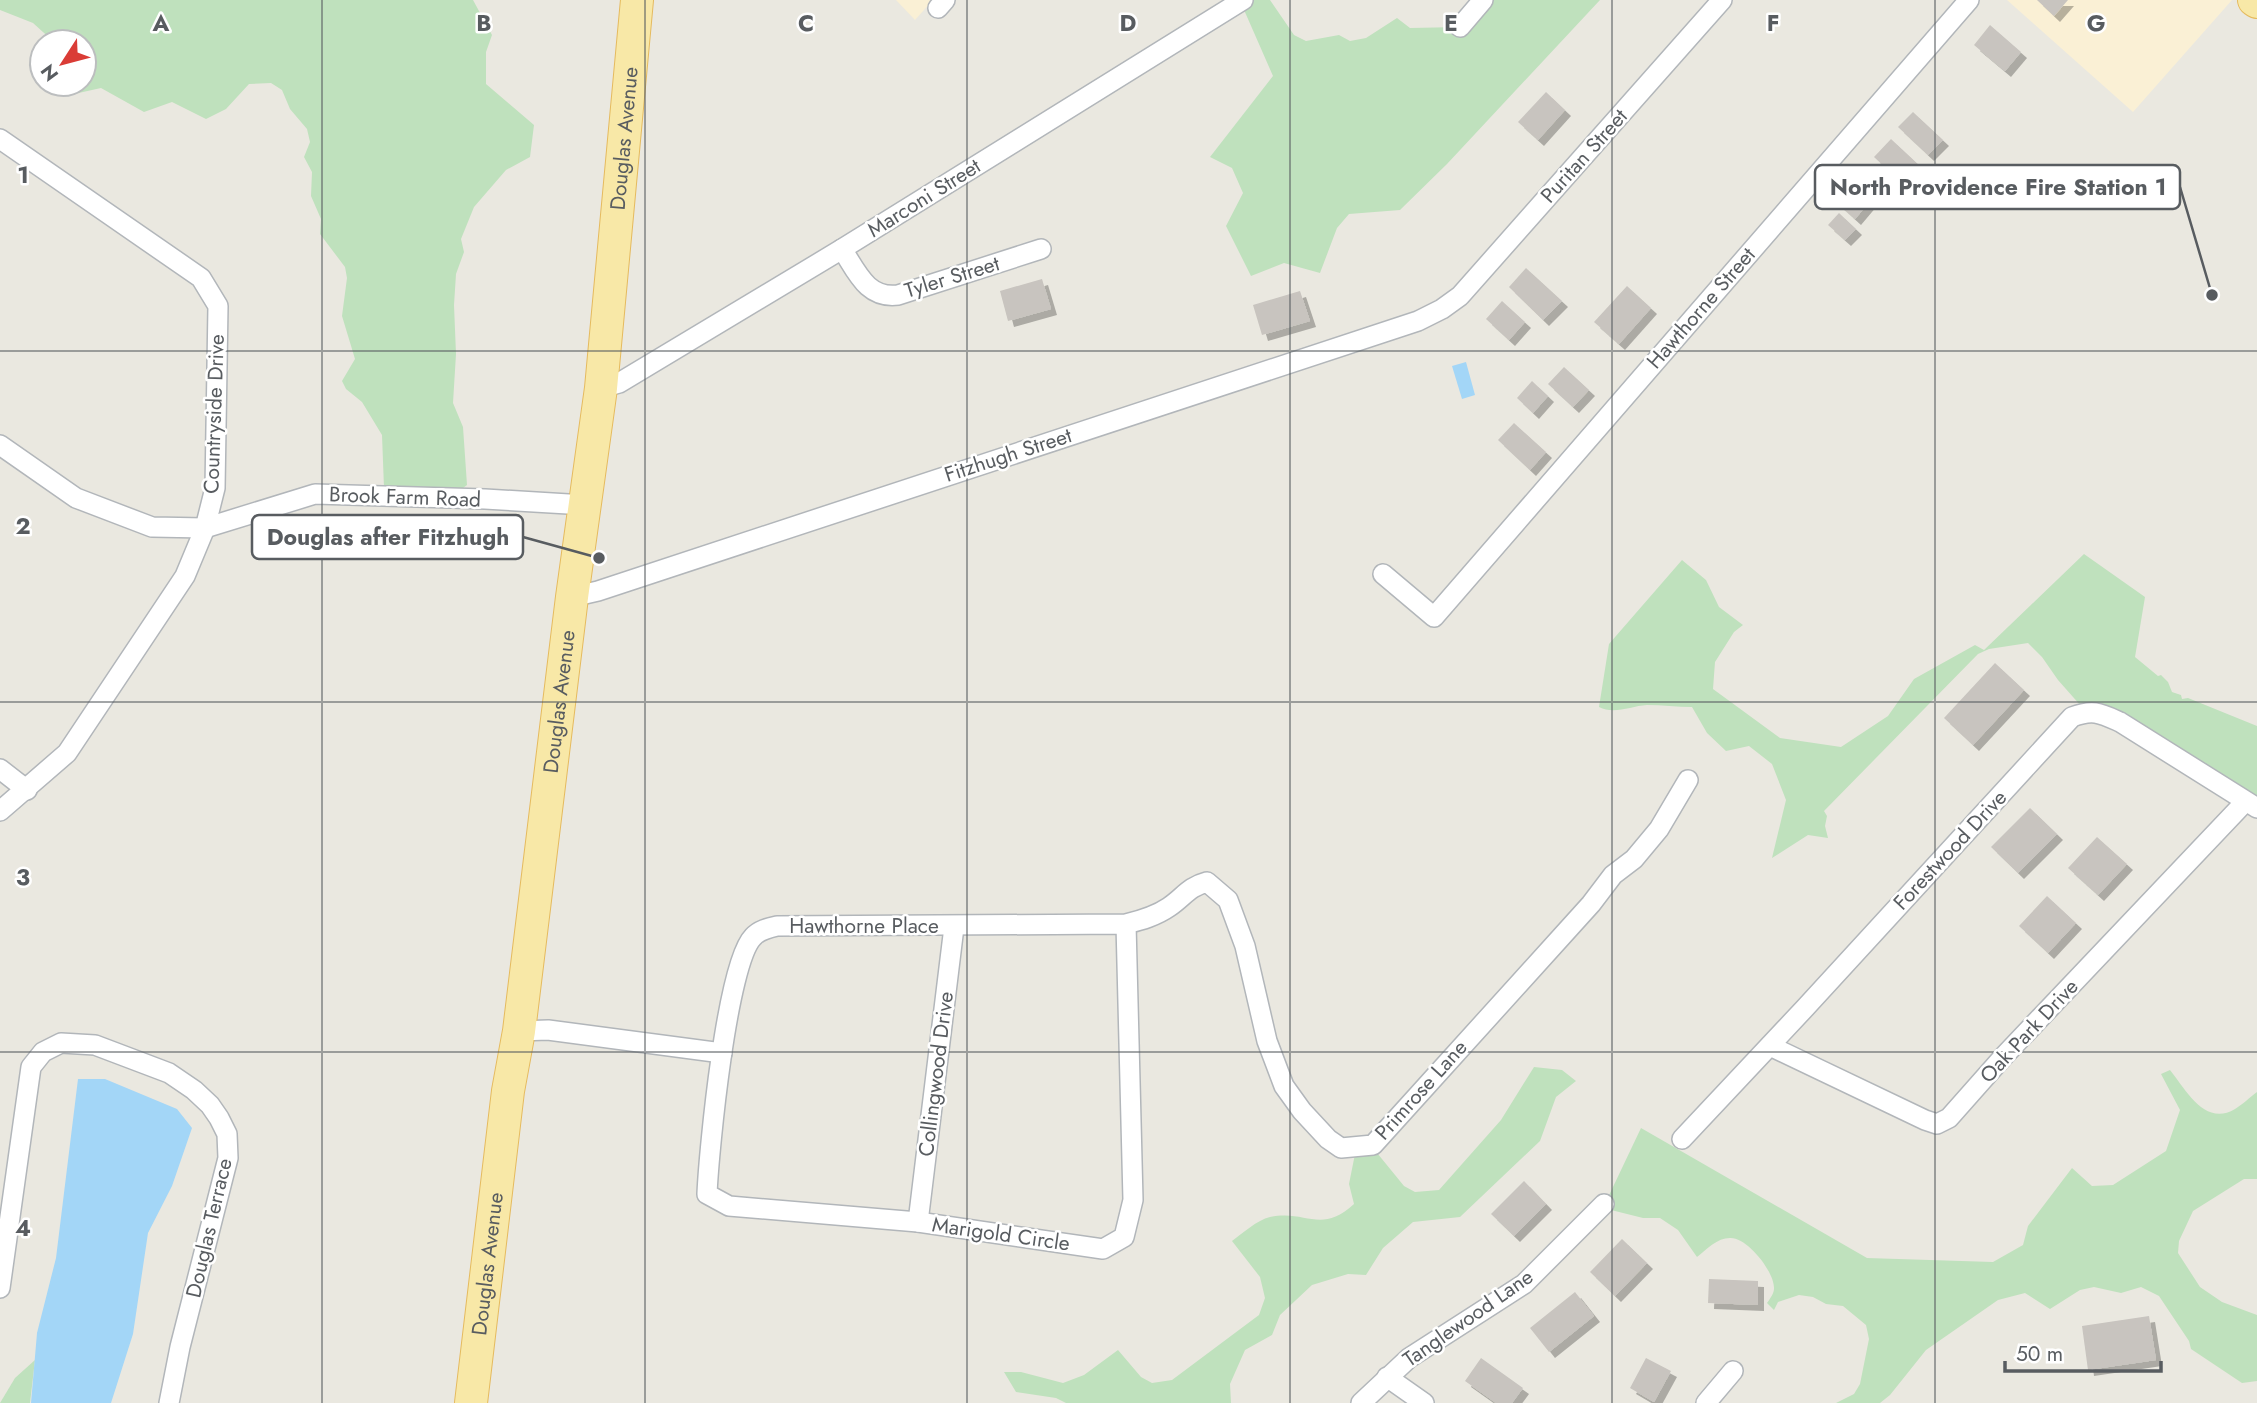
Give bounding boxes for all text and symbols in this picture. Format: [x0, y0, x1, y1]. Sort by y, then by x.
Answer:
text: A [152, 6, 170, 40]
text: B [476, 6, 492, 40]
text: C [798, 6, 814, 40]
text: D [1120, 6, 1137, 40]
text: E [1444, 6, 1458, 40]
text: F [1767, 6, 1779, 40]
text: G [2087, 6, 2105, 40]
north arrow [28, 28, 98, 98]
text: N [34, 59, 65, 87]
street label: Douglas Avenue [603, 65, 646, 212]
street label: Puritan Street [1534, 102, 1634, 210]
street label: Marconi Street [862, 151, 986, 245]
text: 1 [17, 158, 29, 192]
callout: North Providence Fire Station 1 [1815, 165, 2180, 209]
text: North Providence Fire Station 1 [1830, 170, 2166, 204]
street label: Hawthorne Street [1640, 241, 1762, 375]
street label: Tyler Street [901, 248, 1003, 306]
street label: Countryside Drive [196, 333, 232, 494]
street label: Fitzhugh Street [941, 420, 1075, 490]
street label: Brook Farm Road [328, 479, 482, 515]
text: 2 [15, 509, 31, 543]
callout: Douglas after Fitzhugh [252, 515, 523, 559]
text: Douglas after Fitzhugh [267, 520, 509, 554]
street label: Douglas Avenue [536, 628, 583, 775]
street label: Forestwood Drive [1886, 783, 2014, 917]
text: 3 [16, 860, 30, 894]
street label: Hawthorne Place [789, 911, 939, 941]
street label: Oak Park Drive [1973, 972, 2085, 1090]
street label: Collingwood Drive [911, 990, 961, 1158]
street label: Primrose Lane [1368, 1033, 1474, 1147]
street label: Douglas Terrace [178, 1155, 240, 1301]
street label: Douglas Avenue [464, 1191, 511, 1337]
street label: Marigold Circle [930, 1209, 1072, 1259]
text: 4 [15, 1211, 31, 1245]
street label: Tanglewood Lane [1397, 1262, 1539, 1374]
scale bar [2005, 1330, 2161, 1374]
text: 50 m [2016, 1339, 2063, 1369]

